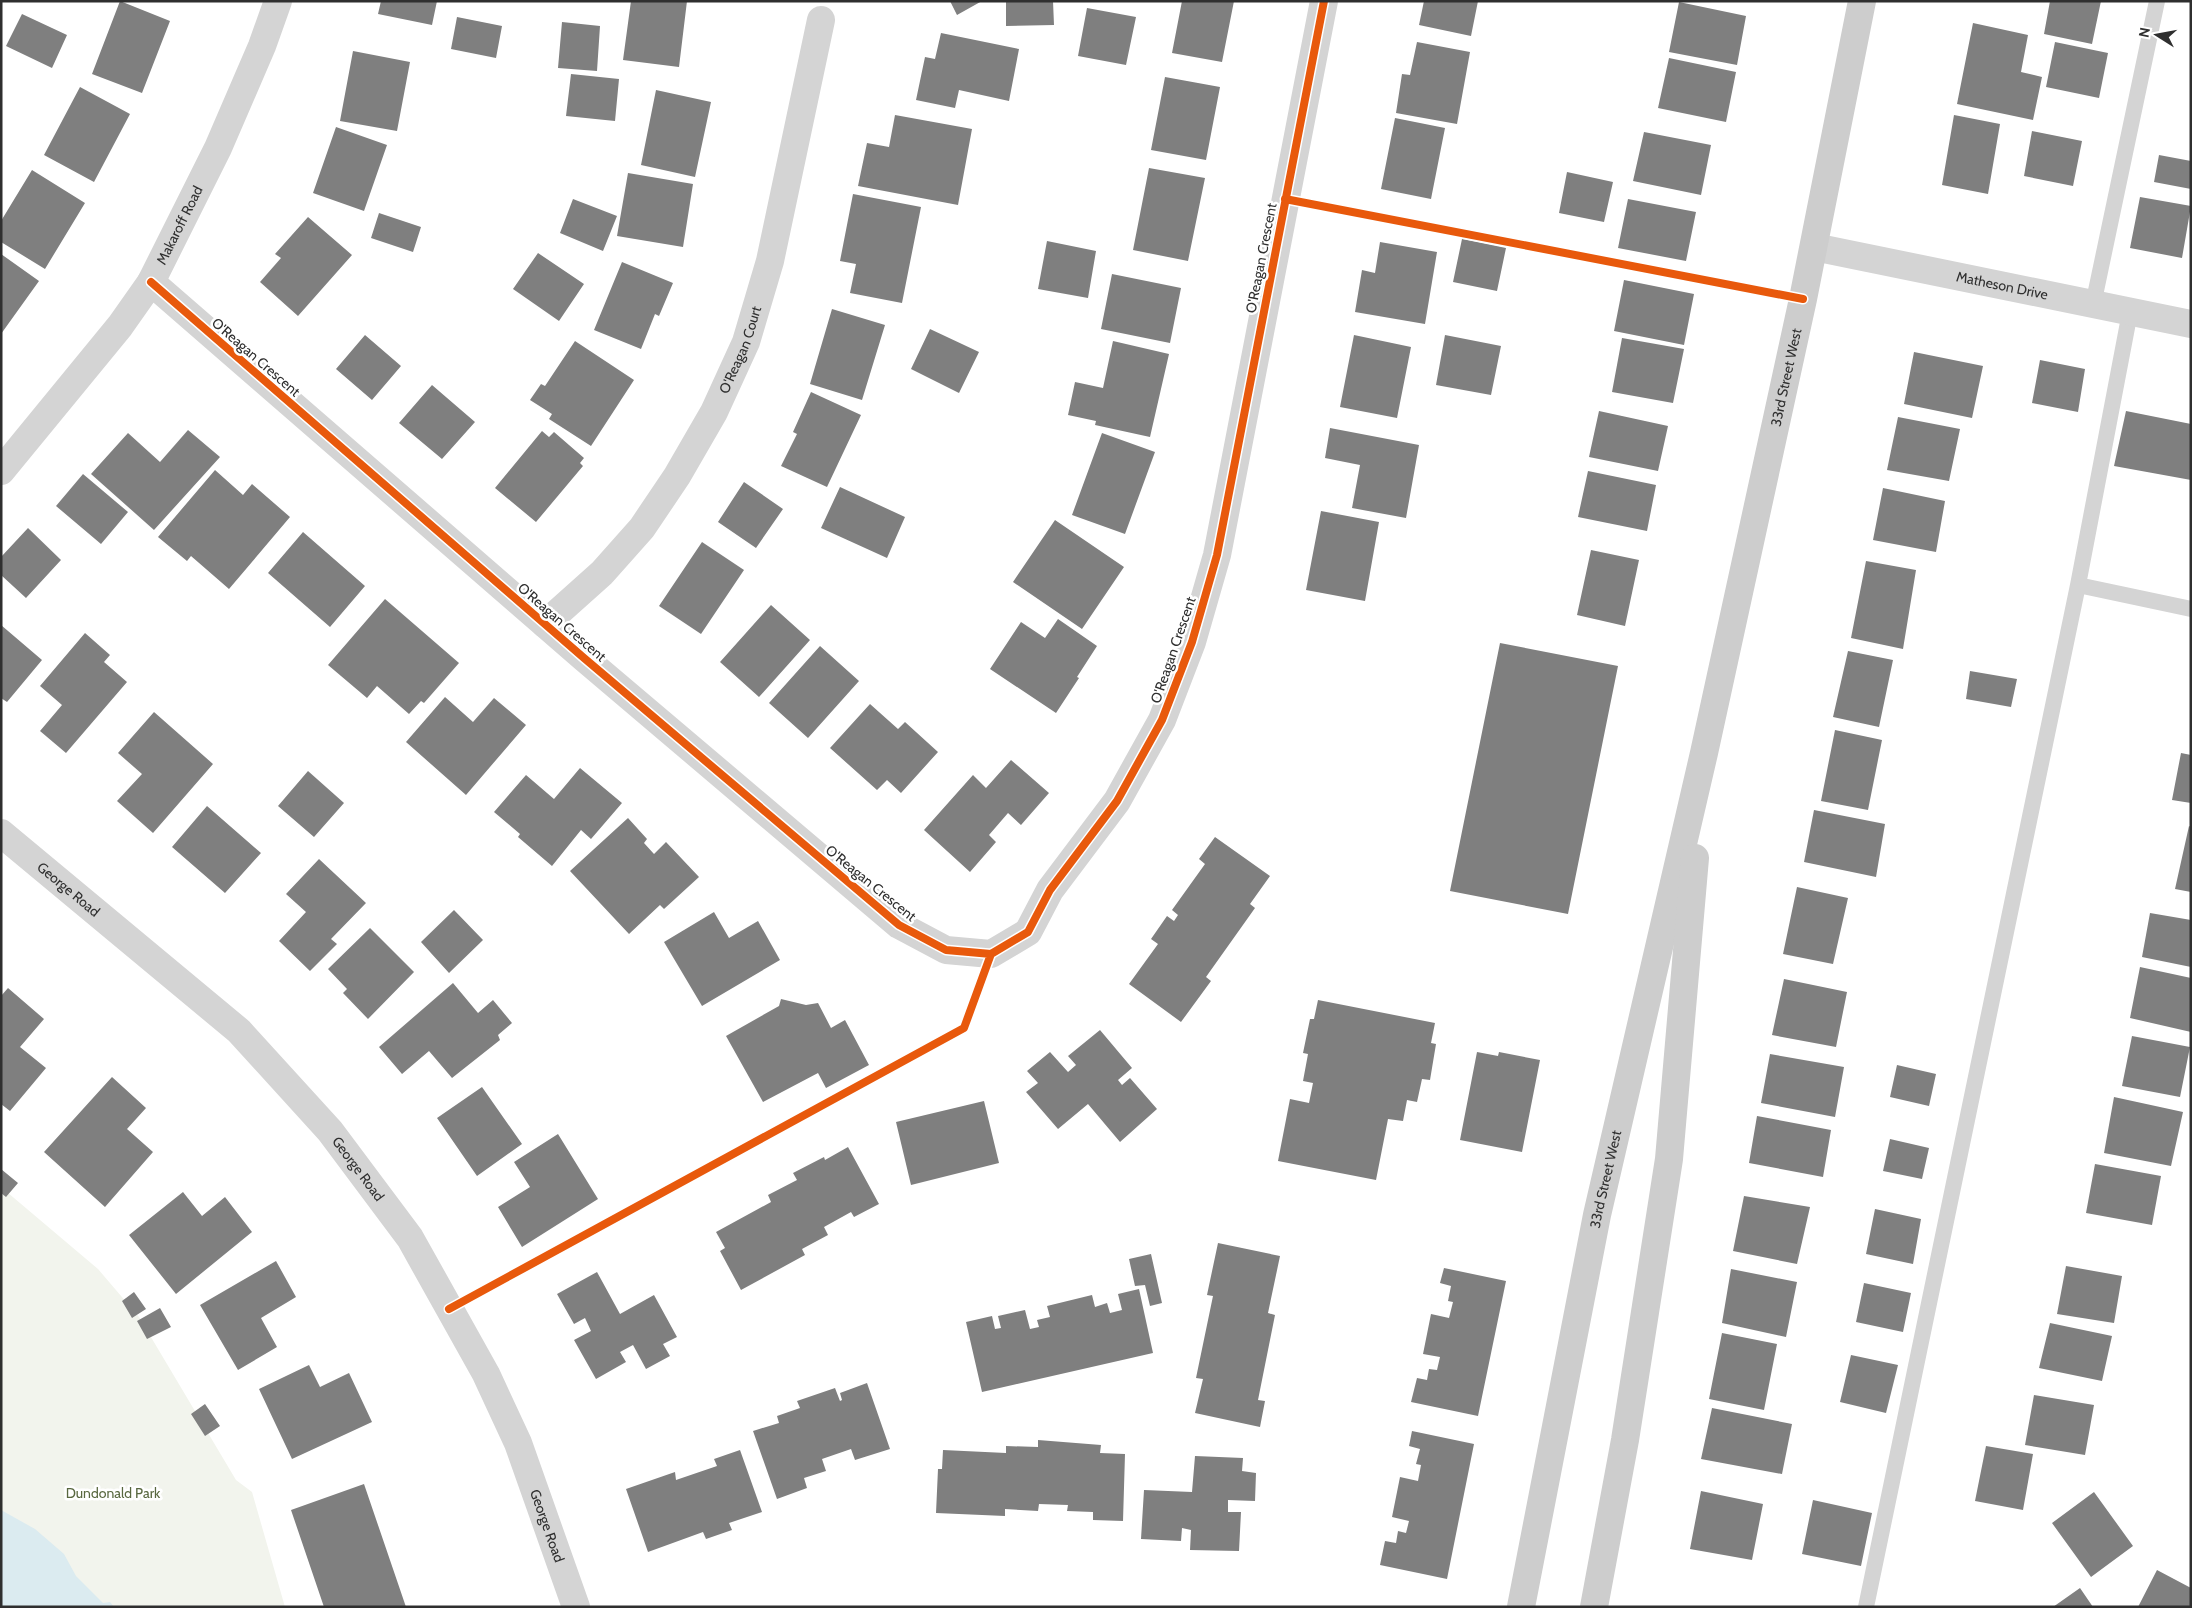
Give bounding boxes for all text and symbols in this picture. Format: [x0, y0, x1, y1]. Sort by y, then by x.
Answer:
north arrow [2132, 10, 2182, 60]
text: N [2134, 26, 2154, 39]
street label: Makaroff Road [152, 183, 207, 267]
street label: O'Reagan Crescent [1242, 201, 1281, 314]
street label: Matheson Drive [1955, 267, 2050, 304]
street label: O'Reagan Court [715, 304, 765, 396]
street label: O'Reagan Crescent [208, 314, 304, 401]
street label: 33rd Street West [1766, 326, 1805, 428]
street label: O'Reagan Crescent [514, 579, 610, 666]
street label: O'Reagan Crescent [1146, 594, 1200, 706]
street label: O'Reagan Crescent [822, 841, 920, 925]
street label: George Road [34, 858, 104, 921]
street label: 33rd Street West [1586, 1128, 1625, 1230]
street label: George Road [328, 1133, 388, 1205]
park label: Dundonald Park [66, 1484, 161, 1502]
street label: George Road [526, 1487, 568, 1565]

